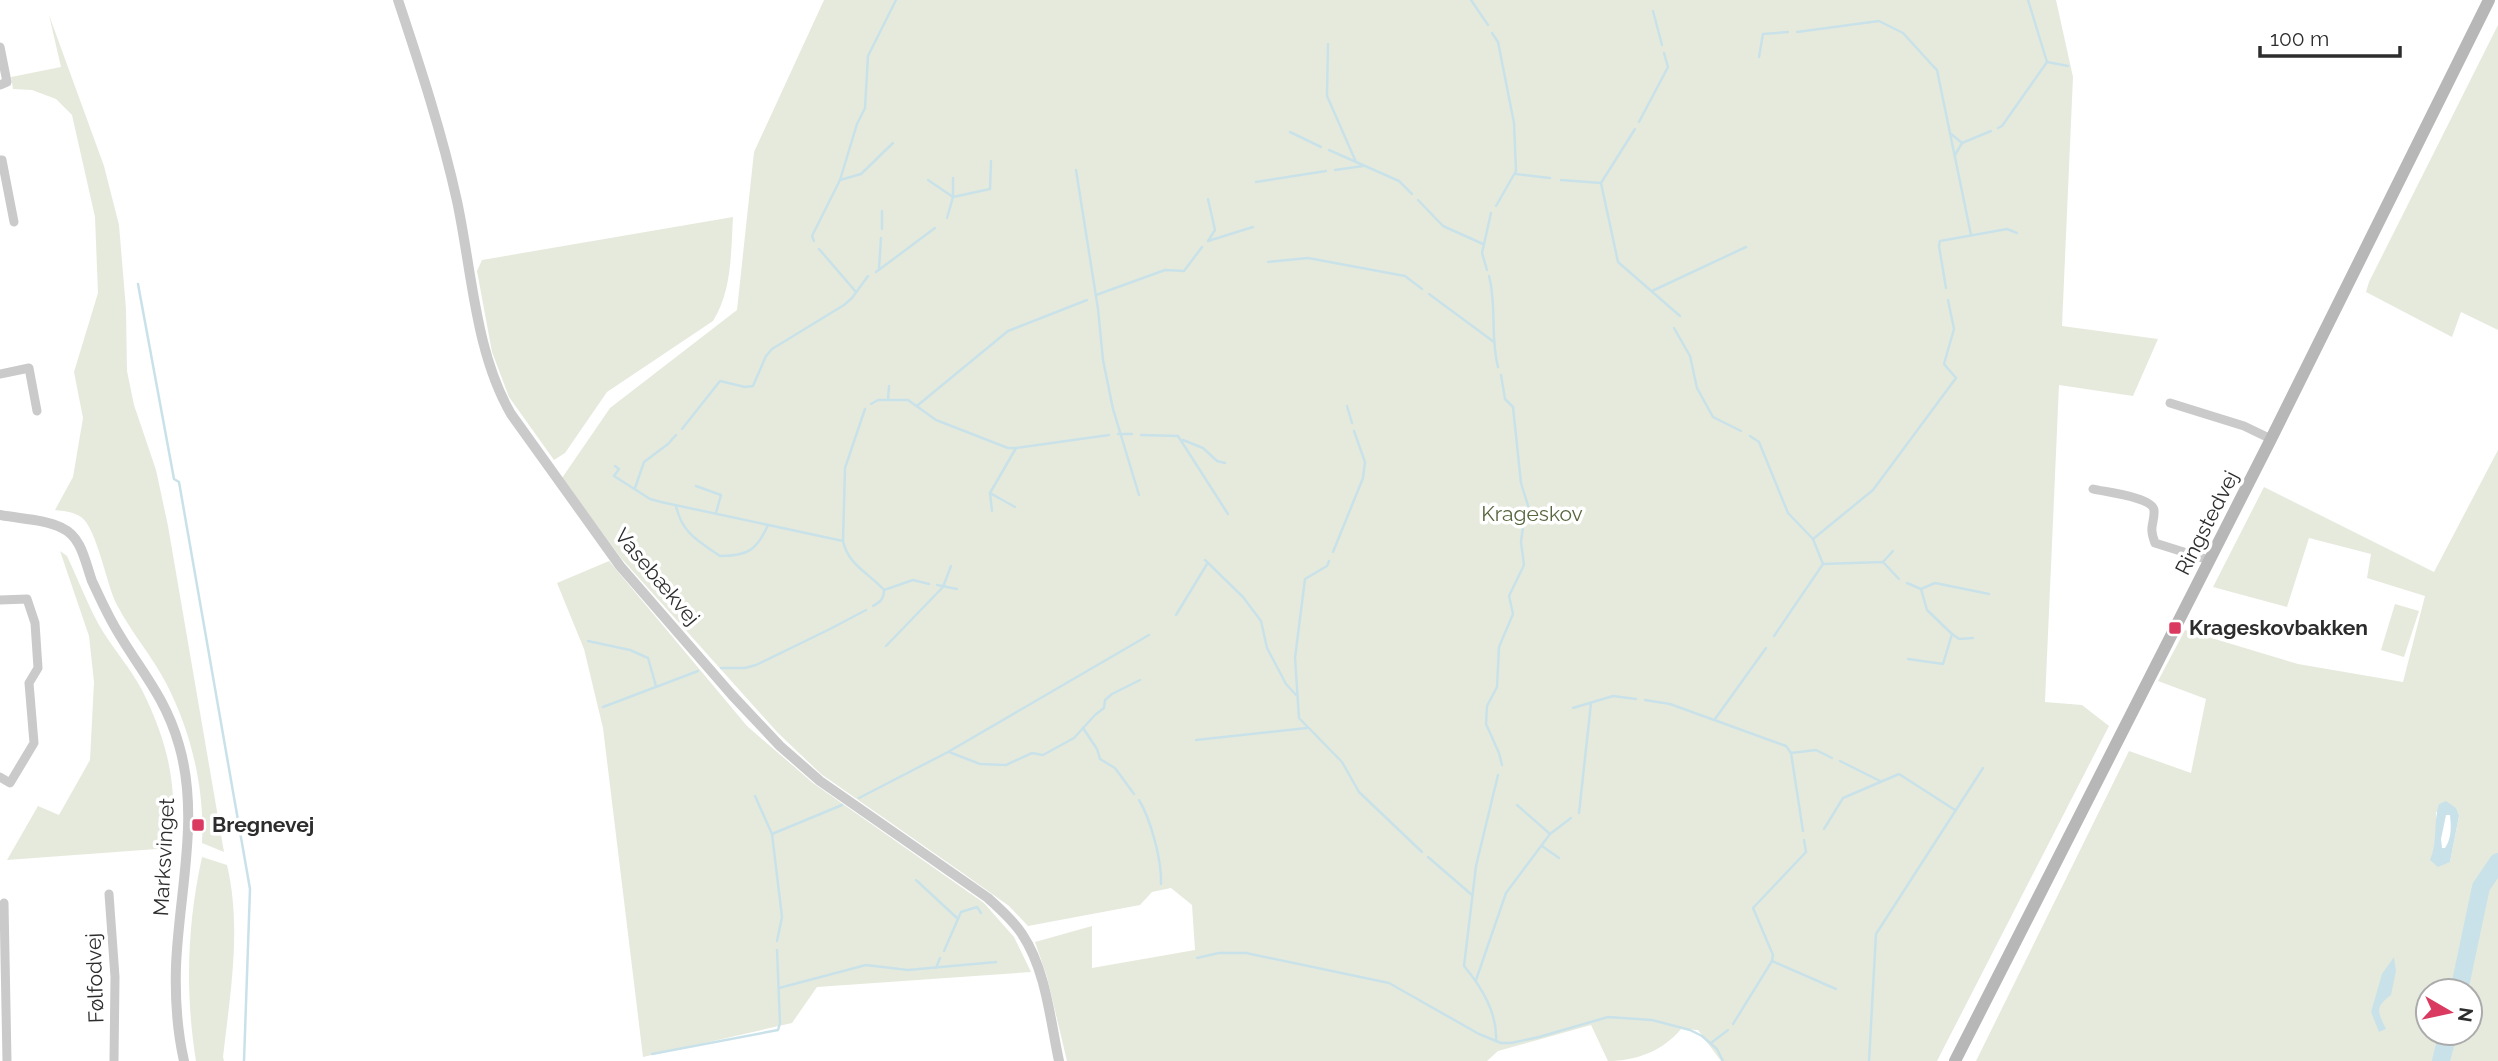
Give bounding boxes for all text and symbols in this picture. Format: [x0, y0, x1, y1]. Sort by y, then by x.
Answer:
scale bar [2260, 14, 2400, 58]
text: 100 m [2270, 26, 2329, 51]
street label: Ringstedvej [2170, 466, 2243, 579]
park label: Krageskov [1481, 501, 1583, 526]
street label: Vasebækvej [610, 523, 705, 630]
place label: Krageskovbakken [2189, 615, 2368, 640]
marker: Krageskovbakken [2167, 620, 2183, 636]
street label: Marksvinget [148, 797, 179, 917]
place label: Bregnevej [212, 812, 314, 837]
marker: Bregnevej [190, 817, 206, 833]
street label: Følfodvej [80, 933, 109, 1023]
north arrow [2414, 977, 2484, 1047]
text: N [2454, 1006, 2478, 1024]

